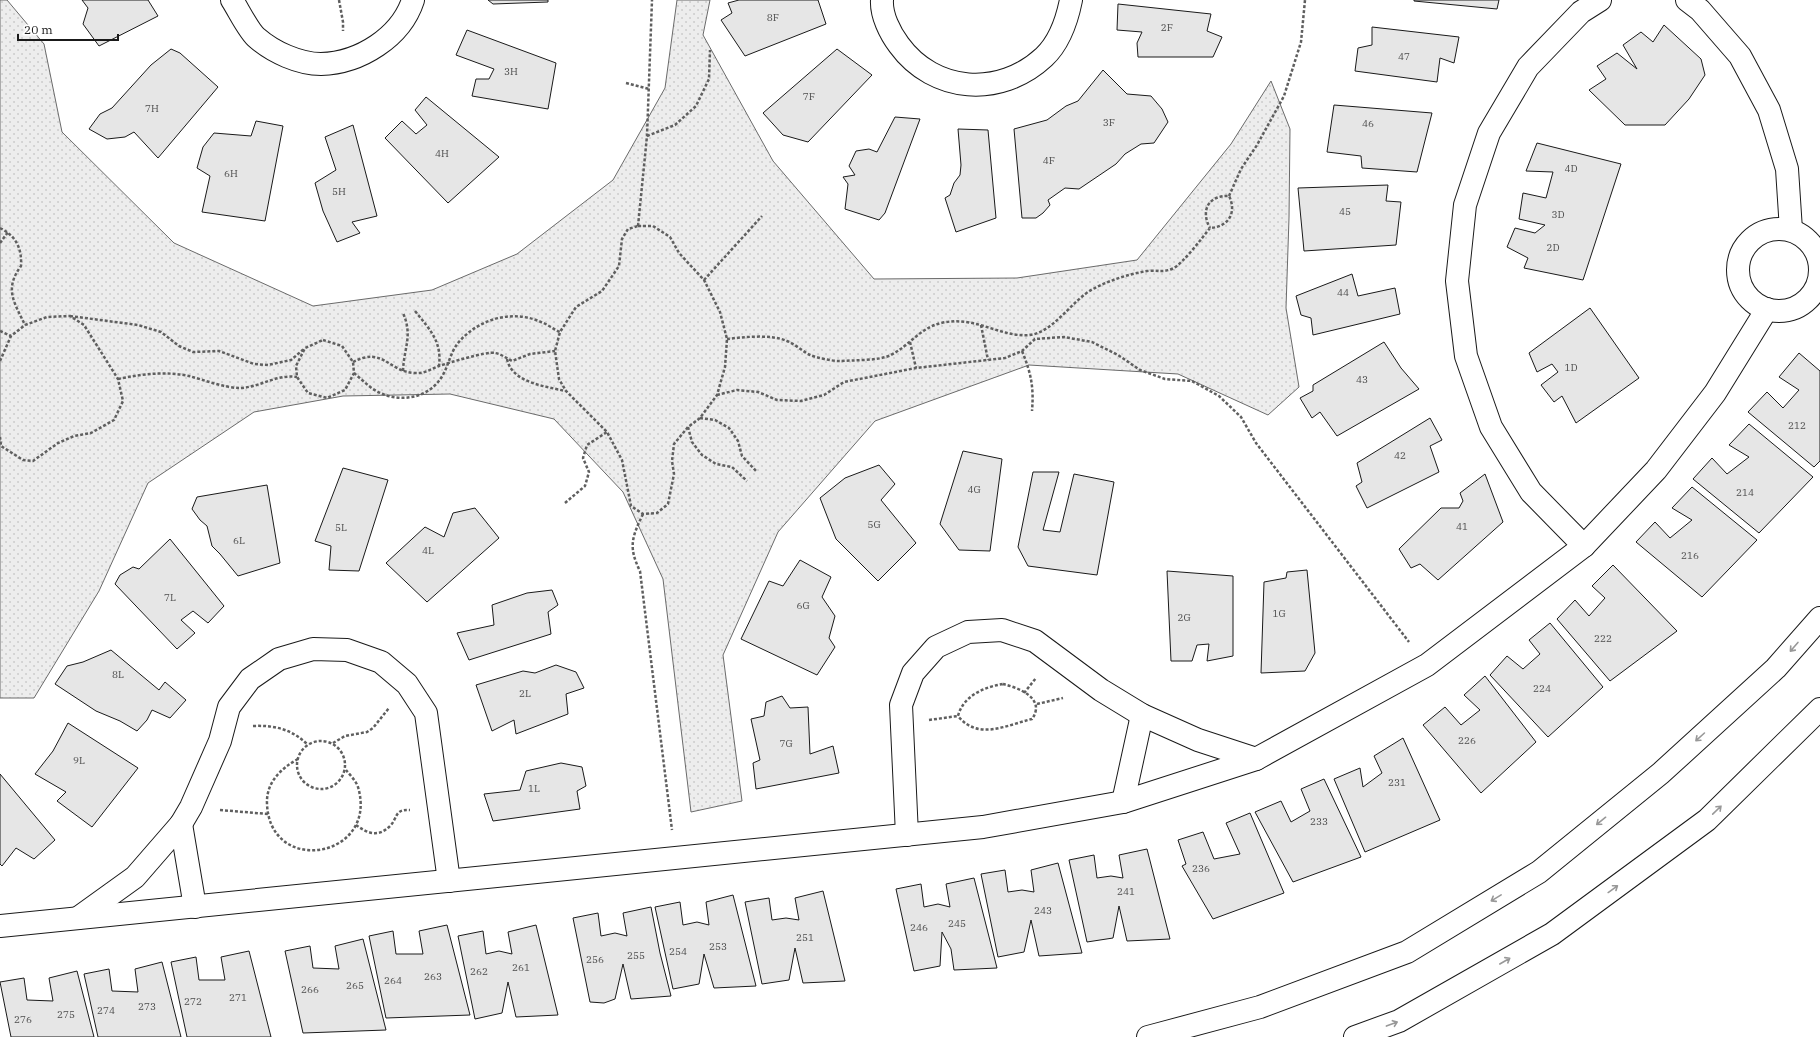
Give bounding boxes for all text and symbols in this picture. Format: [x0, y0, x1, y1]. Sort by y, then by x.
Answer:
house number: 8F [767, 11, 779, 24]
scale bar [18, 16, 118, 42]
house number: 2F [1161, 21, 1173, 34]
text: 20 m [24, 22, 53, 37]
house number: 47 [1398, 50, 1410, 63]
house number: 3H [504, 65, 518, 78]
house number: 7F [803, 90, 815, 103]
house number: 7H [145, 102, 159, 115]
house number: 3F [1103, 116, 1115, 129]
house number: 46 [1362, 117, 1374, 130]
house number: 4H [435, 147, 449, 160]
house number: 4F [1043, 154, 1055, 167]
house number: 4D [1564, 162, 1578, 175]
house number: 6H [224, 167, 238, 180]
house number: 5H [332, 185, 346, 198]
house number: 45 [1339, 205, 1351, 218]
house number: 3D [1551, 208, 1565, 221]
house number: 2D [1546, 241, 1560, 254]
house number: 44 [1337, 286, 1349, 299]
house number: 1D [1564, 361, 1578, 374]
house number: 43 [1356, 373, 1368, 386]
house number: 212 [1788, 419, 1806, 432]
house number: 42 [1394, 449, 1406, 462]
house number: 4G [967, 483, 981, 496]
house number: 214 [1736, 486, 1754, 499]
house number: 5G [867, 518, 881, 531]
house number: 41 [1456, 520, 1468, 533]
house number: 5L [335, 521, 347, 534]
house number: 6L [233, 534, 245, 547]
house number: 4L [422, 544, 434, 557]
house number: 216 [1681, 549, 1699, 562]
house number: 7L [164, 591, 176, 604]
house number: 6G [796, 599, 810, 612]
house number: 1G [1272, 607, 1286, 620]
house number: 2G [1177, 611, 1191, 624]
house number: 222 [1594, 632, 1612, 645]
one-way arrow [1790, 642, 1799, 653]
house number: 8L [112, 668, 124, 681]
house number: 224 [1533, 682, 1551, 695]
house number: 2L [519, 687, 531, 700]
one-way arrow [1695, 733, 1706, 742]
house number: 226 [1458, 734, 1476, 747]
house number: 7G [779, 737, 793, 750]
house number: 9L [73, 754, 85, 767]
house number: 231 [1388, 776, 1406, 789]
house number: 1L [528, 782, 540, 795]
one-way arrow [1712, 805, 1722, 815]
house number: 233 [1310, 815, 1328, 828]
one-way arrow [1596, 817, 1607, 826]
house number: 236 [1192, 862, 1210, 875]
house number: 241 [1117, 885, 1135, 898]
one-way arrow [1608, 885, 1619, 893]
one-way arrow [1490, 894, 1502, 902]
house number: 243 [1034, 904, 1052, 917]
house number: 245 [948, 917, 966, 930]
house number: 246 [910, 921, 928, 934]
house number: 251 [796, 931, 814, 944]
house number: 253 [709, 940, 727, 953]
house number: 254 [669, 945, 687, 958]
house number: 255 [627, 949, 645, 962]
house number: 256 [586, 953, 604, 966]
one-way arrow [1499, 956, 1511, 964]
house number: 261 [512, 961, 530, 974]
house number: 262 [470, 965, 488, 978]
house number: 263 [424, 970, 442, 983]
house number: 264 [384, 974, 402, 987]
house number: 265 [346, 979, 364, 992]
house number: 266 [301, 983, 319, 996]
house number: 271 [229, 991, 247, 1004]
house number: 272 [184, 995, 202, 1008]
house number: 273 [138, 1000, 156, 1013]
house number: 274 [97, 1004, 115, 1017]
house number: 275 [57, 1008, 75, 1021]
house number: 276 [14, 1013, 32, 1026]
one-way arrow [1385, 1020, 1398, 1027]

